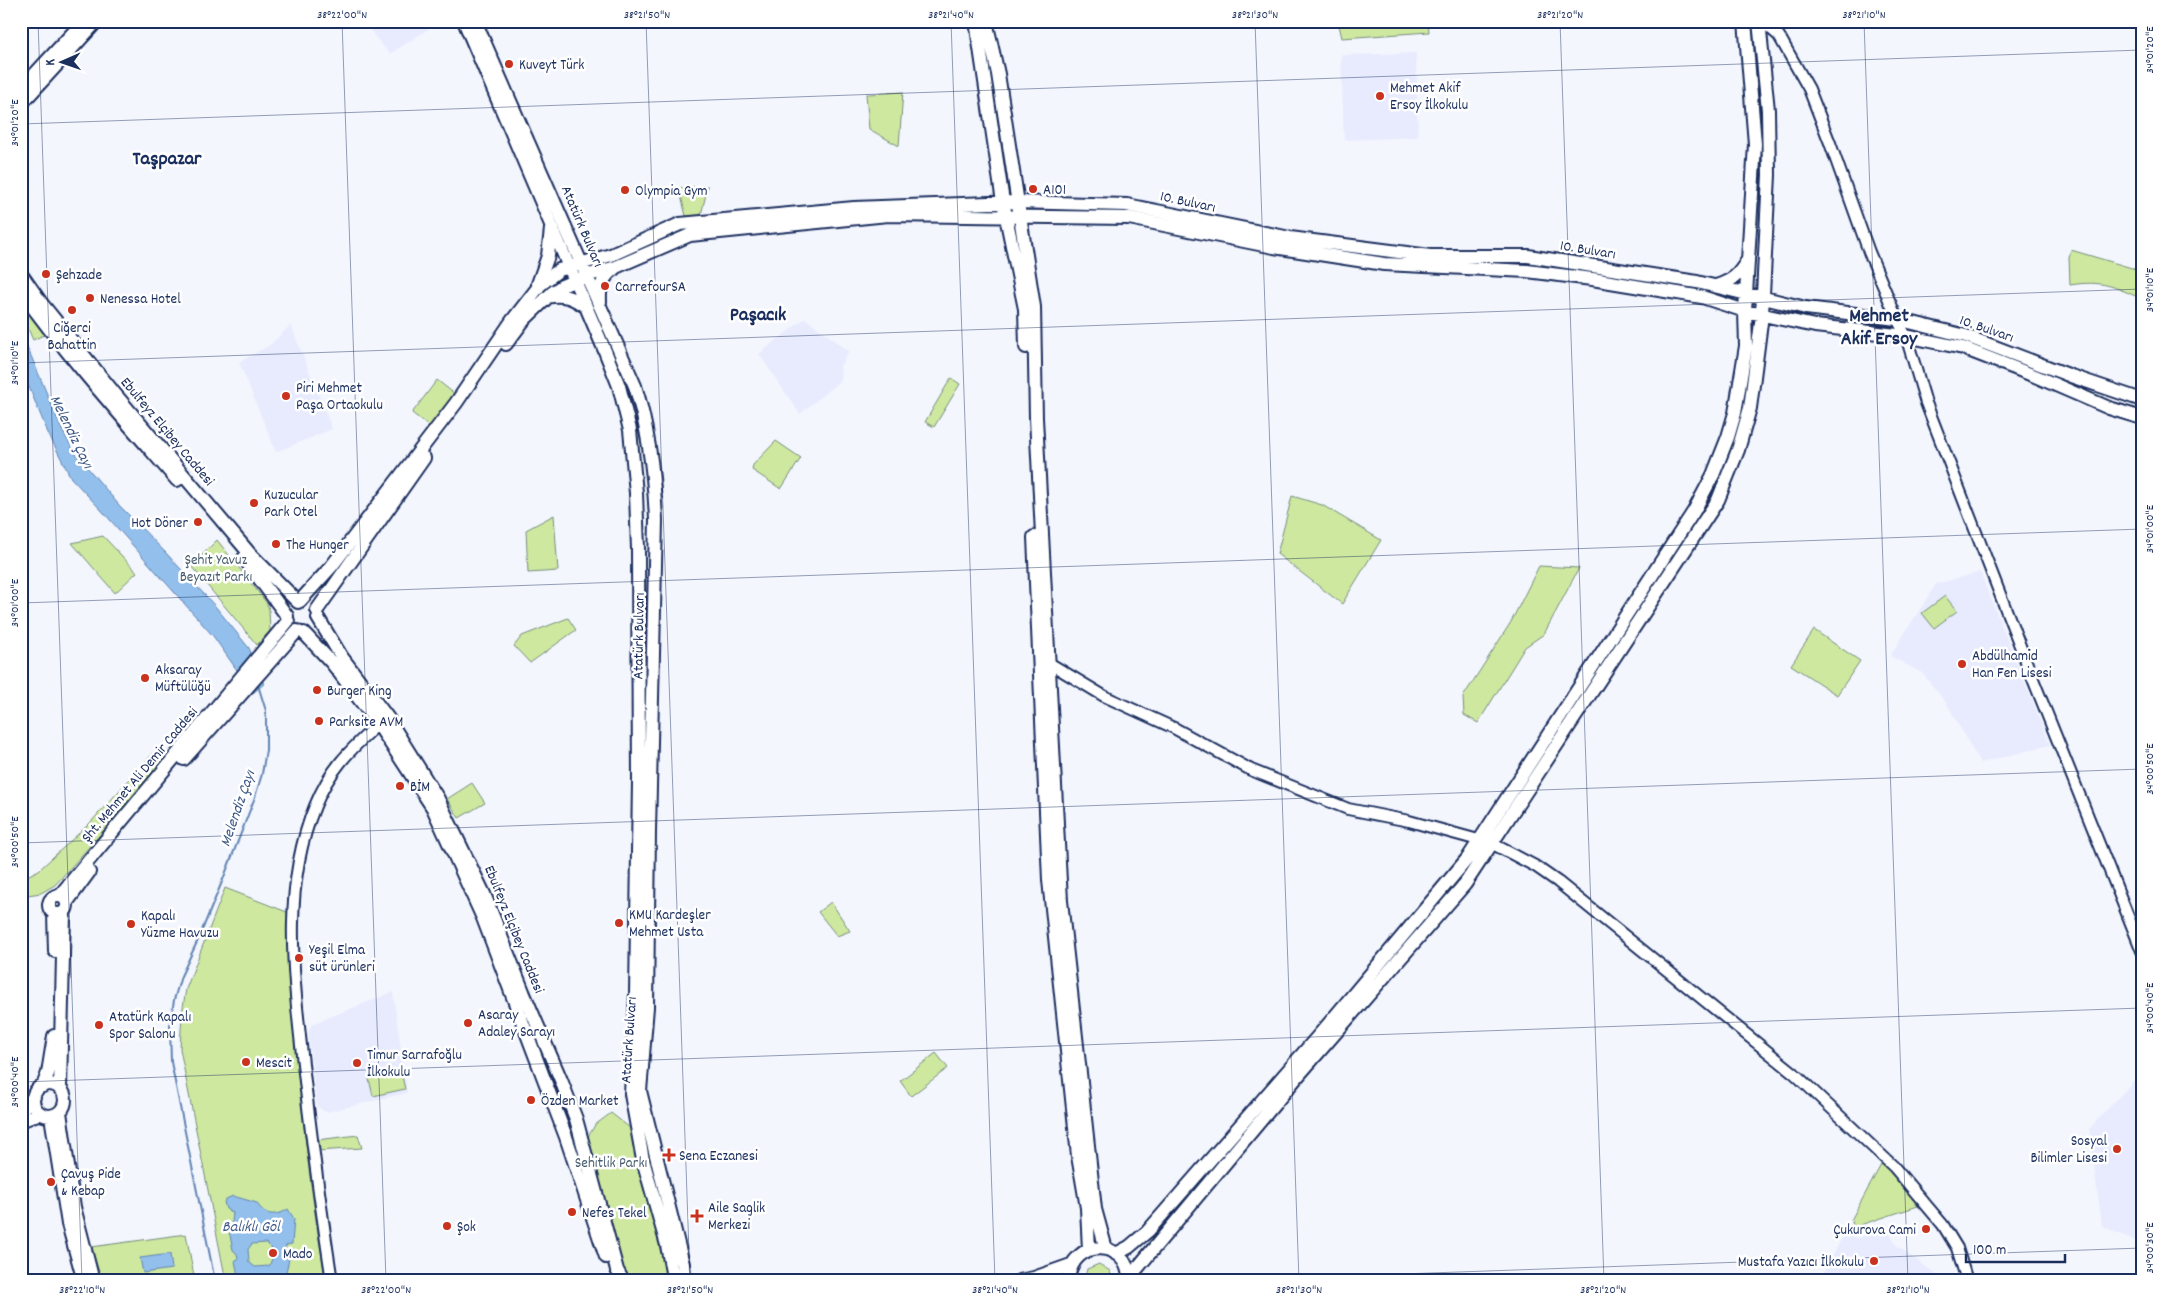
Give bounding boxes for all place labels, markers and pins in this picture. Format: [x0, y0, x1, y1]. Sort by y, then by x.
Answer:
place label: Kuveyt Türk [519, 55, 584, 77]
marker: Kuveyt Türk [503, 58, 515, 70]
place label: Mehmet Akif Ersoy İlkokulu [1390, 78, 1468, 117]
marker: Mehmet Akif Ersoy İlkokulu [1374, 90, 1386, 102]
place label: A101 [1043, 180, 1066, 202]
place label: Olympia Gym [635, 181, 708, 203]
marker: A101 [1027, 183, 1039, 195]
marker: Olympia Gym [619, 184, 631, 196]
place label: Şehzade [56, 265, 102, 287]
marker: Şehzade [40, 268, 52, 280]
place label: CarrefourSA [615, 277, 686, 299]
marker: CarrefourSA [599, 280, 611, 292]
place label: Nenessa Hotel [100, 289, 181, 311]
marker: Nenessa Hotel [84, 292, 96, 304]
marker: Ciğerci Bahattin [66, 304, 78, 316]
place label: Ciğerci Bahattin [48, 318, 96, 357]
place label: Piri Mehmet Paşa Ortaokulu [296, 378, 383, 417]
marker: Piri Mehmet Paşa Ortaokulu [280, 390, 292, 402]
place label: Kuzucular Park Otel [264, 485, 319, 524]
marker: Kuzucular Park Otel [248, 497, 260, 509]
place label: Hot Döner [131, 513, 188, 535]
marker: Hot Döner [192, 516, 204, 528]
place label: The Hunger [286, 535, 349, 557]
marker: The Hunger [270, 538, 282, 550]
place label: Abdülhamid Han Fen Lisesi [1972, 646, 2052, 685]
marker: Abdülhamid Han Fen Lisesi [1956, 658, 1968, 670]
place label: Aksaray Müftülüğü [155, 660, 211, 699]
marker: Aksaray Müftülüğü [139, 672, 151, 684]
place label: Burger King [327, 681, 392, 703]
marker: Burger King [311, 684, 323, 696]
place label: Parksite AVM [329, 712, 403, 734]
marker: Parksite AVM [313, 715, 325, 727]
place label: BİM [410, 777, 430, 799]
marker: BİM [394, 780, 406, 792]
place label: KMU Kardeşler Mehmet Usta [629, 905, 711, 944]
place label: Kapalı Yüzme Havuzu [141, 906, 219, 945]
marker: KMU Kardeşler Mehmet Usta [613, 917, 625, 929]
marker: Kapalı Yüzme Havuzu [125, 918, 137, 930]
place label: Yeşil Elma süt ürünleri [309, 940, 375, 979]
marker: Yeşil Elma süt ürünleri [293, 952, 305, 964]
place label: Asaray Adaley Sarayı [478, 1005, 555, 1044]
place label: Atatürk Kapalı Spor Salonu [109, 1007, 191, 1046]
marker: Asaray Adaley Sarayı [462, 1017, 474, 1029]
marker: Atatürk Kapalı Spor Salonu [93, 1019, 105, 1031]
place label: Timur Sarrafoğlu İlkokulu [367, 1045, 462, 1084]
place label: Mescit [256, 1053, 292, 1075]
marker: Mescit [240, 1056, 252, 1068]
marker: Timur Sarrafoğlu İlkokulu [351, 1057, 363, 1069]
place label: Özden Market [541, 1091, 619, 1113]
marker: Özden Market [525, 1094, 537, 1106]
place label: Sosyal Bilimler Lisesi [2030, 1131, 2107, 1170]
marker: Sosyal Bilimler Lisesi [2111, 1143, 2123, 1155]
place label: Sena Eczanesi [679, 1146, 758, 1168]
marker: Sena Eczanesi [663, 1149, 675, 1161]
place label: Çavuş Pide & Kebap [61, 1164, 121, 1203]
marker: Çavuş Pide & Kebap [45, 1176, 57, 1188]
place label: Aile Saglik Merkezi [708, 1198, 765, 1237]
place label: Nefes Tekel [582, 1203, 647, 1225]
marker: Nefes Tekel [566, 1206, 578, 1218]
marker: Aile Saglik Merkezi [690, 1209, 704, 1223]
place label: Şok [457, 1217, 476, 1239]
marker: Şok [441, 1220, 453, 1232]
place label: Çukurova Cami [1833, 1220, 1916, 1242]
marker: Çukurova Cami [1920, 1223, 1932, 1235]
place label: Mado [283, 1244, 313, 1266]
marker: Mado [267, 1247, 279, 1259]
place label: Mustafa Yazıcı İlkokulu [1738, 1252, 1864, 1274]
marker: Mustafa Yazıcı İlkokulu [1868, 1255, 1880, 1267]

